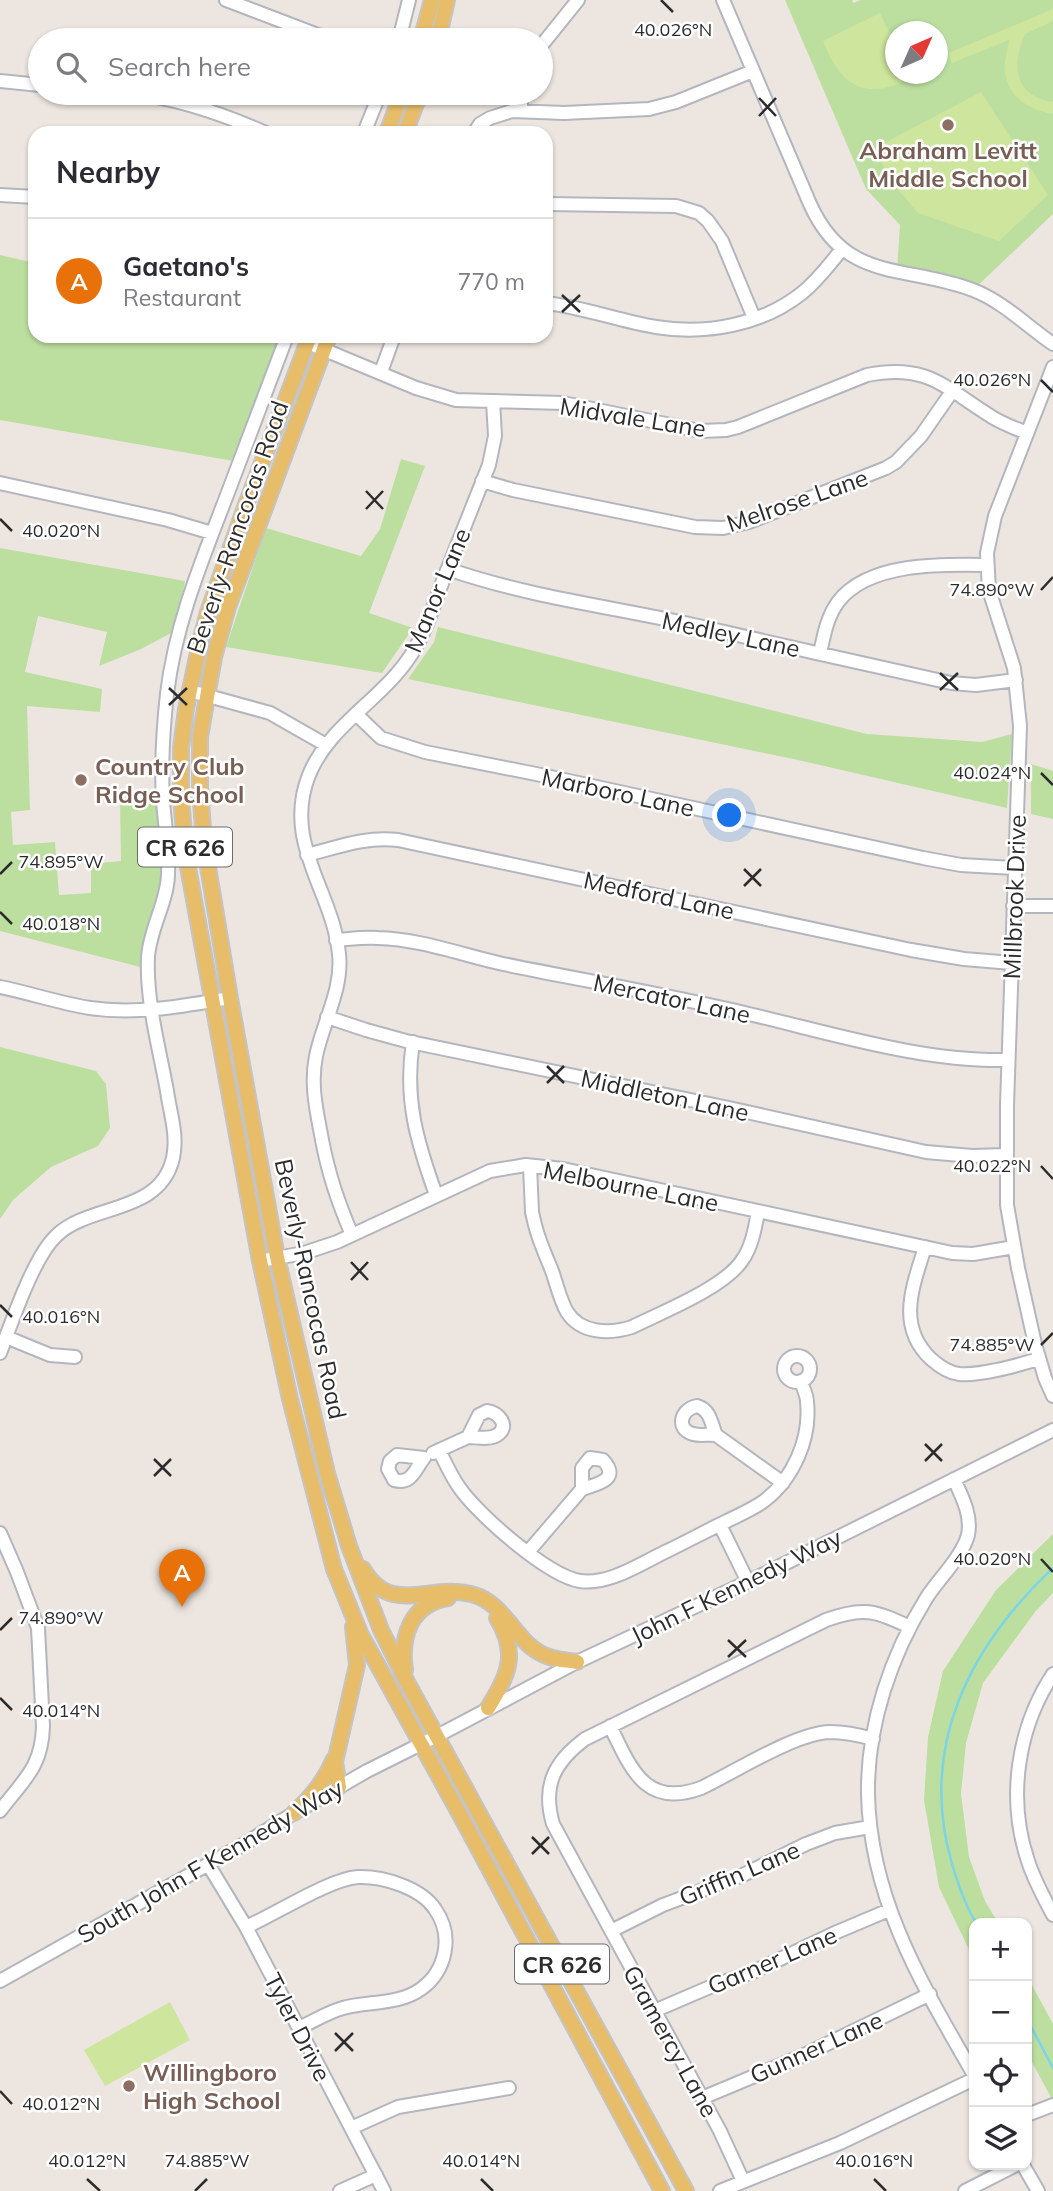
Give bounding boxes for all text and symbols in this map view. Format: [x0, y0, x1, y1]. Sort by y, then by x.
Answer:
text: 40.026°N [634, 18, 712, 41]
north arrow [885, 21, 948, 84]
search box [28, 28, 553, 105]
icon: search [52, 48, 90, 86]
text: Search here [108, 50, 251, 83]
marker: Abraham Levitt Middle School [940, 117, 956, 133]
place label: Abraham Levitt Middle School [859, 135, 1037, 193]
text: Nearby [56, 153, 160, 191]
text: Gaetano's [123, 250, 249, 283]
text: A [70, 267, 88, 296]
text: 770 m [457, 267, 525, 296]
text: Restaurant [123, 283, 241, 312]
text: 40.026°N [953, 368, 1031, 391]
street label: Midvale Lane [558, 391, 708, 443]
street label: Beverly-Rancocas Road [180, 397, 294, 657]
street label: Melrose Lane [722, 462, 872, 538]
text: 40.020°N [22, 519, 100, 542]
street label: Manor Lane [397, 523, 477, 657]
text: 74.890°W [949, 578, 1035, 601]
street label: Medley Lane [659, 605, 803, 663]
place label: Country Club Ridge School [95, 751, 244, 809]
street label: Marboro Lane [539, 761, 697, 823]
text: 40.024°N [953, 761, 1031, 784]
marker: Country Club Ridge School [73, 772, 89, 788]
your location [712, 798, 746, 832]
street label: Millbrook Drive [996, 814, 1032, 980]
road number: CR 626 [138, 828, 232, 866]
text: 74.895°W [18, 850, 104, 873]
street label: Medford Lane [581, 864, 737, 926]
text: 40.018°N [22, 912, 100, 935]
street label: Mercator Lane [591, 967, 753, 1029]
street label: Middleton Lane [578, 1063, 752, 1127]
street label: Melbourne Lane [541, 1154, 721, 1218]
text: 40.022°N [953, 1154, 1031, 1177]
street label: Beverly-Rancocas Road [269, 1156, 353, 1422]
text: 40.016°N [22, 1305, 100, 1328]
text: 74.885°W [949, 1333, 1035, 1356]
street label: John F Kennedy Way [626, 1522, 846, 1650]
text: 40.020°N [953, 1547, 1031, 1570]
pin: A [159, 1549, 205, 1607]
text: 74.890°W [18, 1606, 104, 1629]
text: 40.014°N [22, 1699, 100, 1722]
street label: South John F Kennedy Way [72, 1772, 348, 1949]
street label: Griffin Lane [674, 1834, 804, 1912]
map controls [969, 1918, 1032, 2170]
button: + [969, 1918, 1032, 1981]
street label: Garner Lane [703, 1919, 841, 2001]
road number: CR 626 [515, 1944, 609, 1983]
street label: Gramercy Lane [617, 1960, 725, 2122]
street label: Tyler Drive [258, 1968, 338, 2086]
button: − [969, 1981, 1032, 2044]
street label: Gunner Lane [745, 2004, 887, 2090]
button: locate [969, 2044, 1032, 2107]
place label: Willingboro High School [143, 2057, 281, 2115]
marker: Willingboro High School [121, 2078, 137, 2094]
text: 40.012°N [22, 2092, 100, 2115]
button: layers [969, 2107, 1032, 2170]
text: 40.012°N [48, 2149, 126, 2172]
text: 74.885°W [164, 2149, 250, 2172]
text: 40.014°N [442, 2149, 520, 2172]
text: 40.016°N [835, 2149, 913, 2172]

